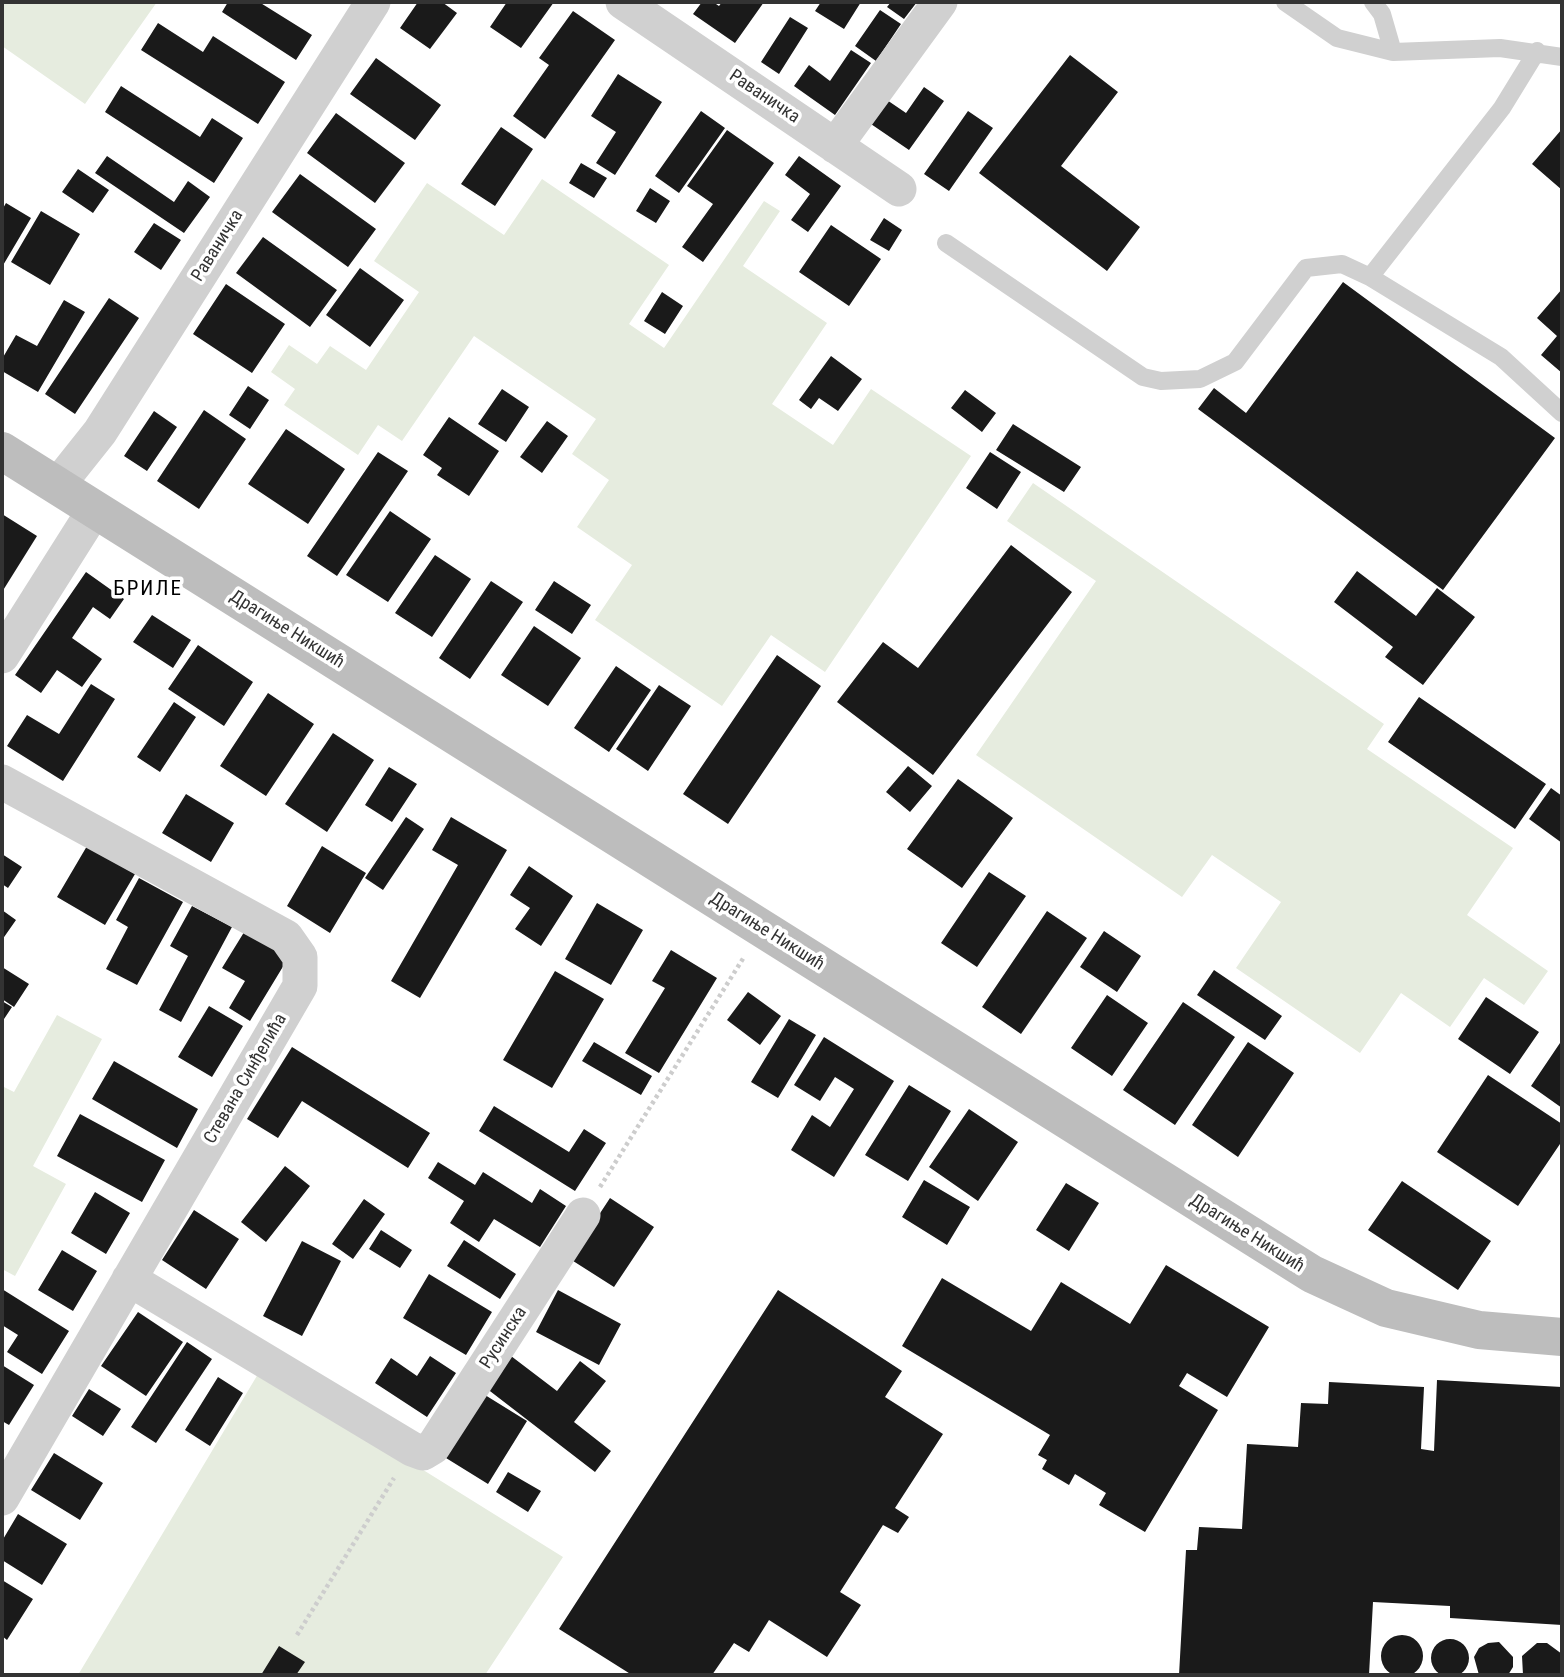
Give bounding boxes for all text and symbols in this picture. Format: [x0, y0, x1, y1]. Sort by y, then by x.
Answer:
street label: Раваничка [725, 66, 803, 128]
street label: Раваничка [188, 206, 248, 286]
district label: БРИЛЕ [114, 577, 182, 603]
street label: Драгиње Никшић [226, 586, 348, 674]
street label: Драгиње Никшић [706, 888, 828, 976]
street label: Стевана Синђелића [200, 1010, 292, 1148]
street label: Драгиње Никшић [1186, 1190, 1308, 1278]
street label: Русинска [476, 1303, 532, 1373]

